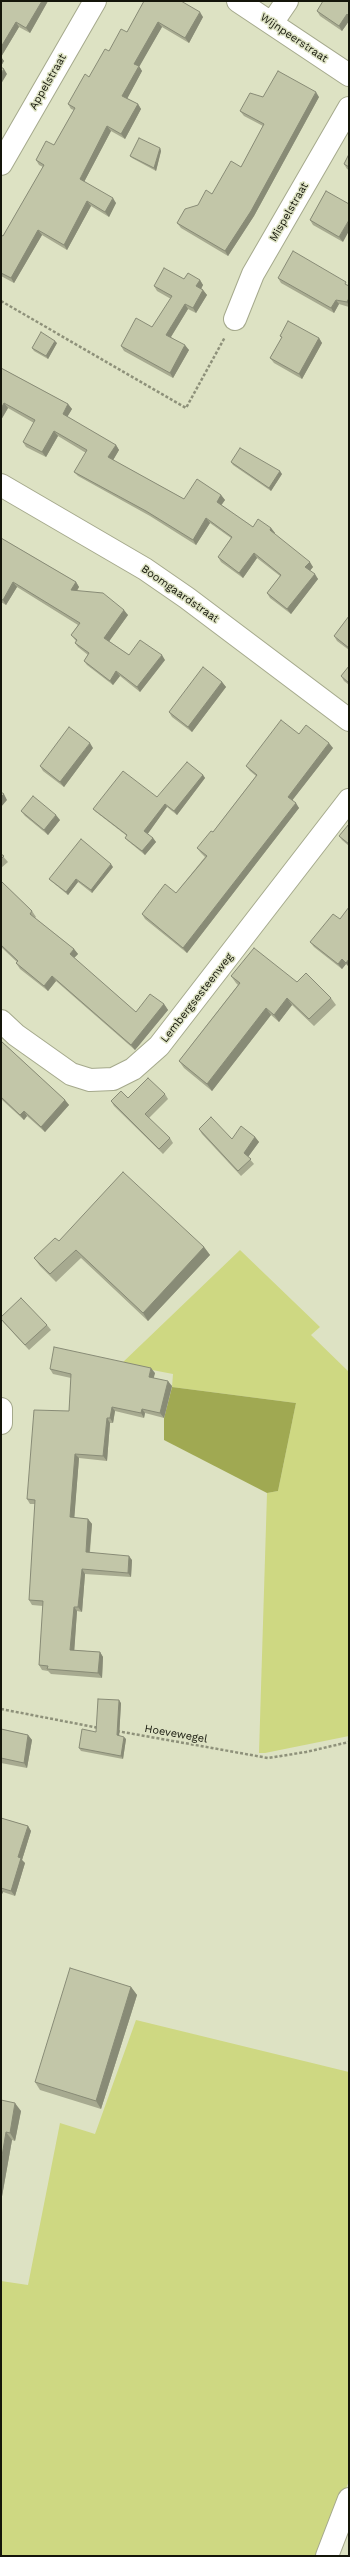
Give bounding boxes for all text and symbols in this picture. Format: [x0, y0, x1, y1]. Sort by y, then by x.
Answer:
street label: Wijnpeerstraat [258, 11, 330, 65]
street label: Appelstraat [27, 52, 69, 112]
street label: Mispelstraat [267, 180, 311, 244]
street label: Boomgaardstraat [139, 562, 221, 626]
street label: Lembergsesteenweg [158, 951, 236, 1045]
street label: Hoevewegel [144, 1722, 208, 1746]

